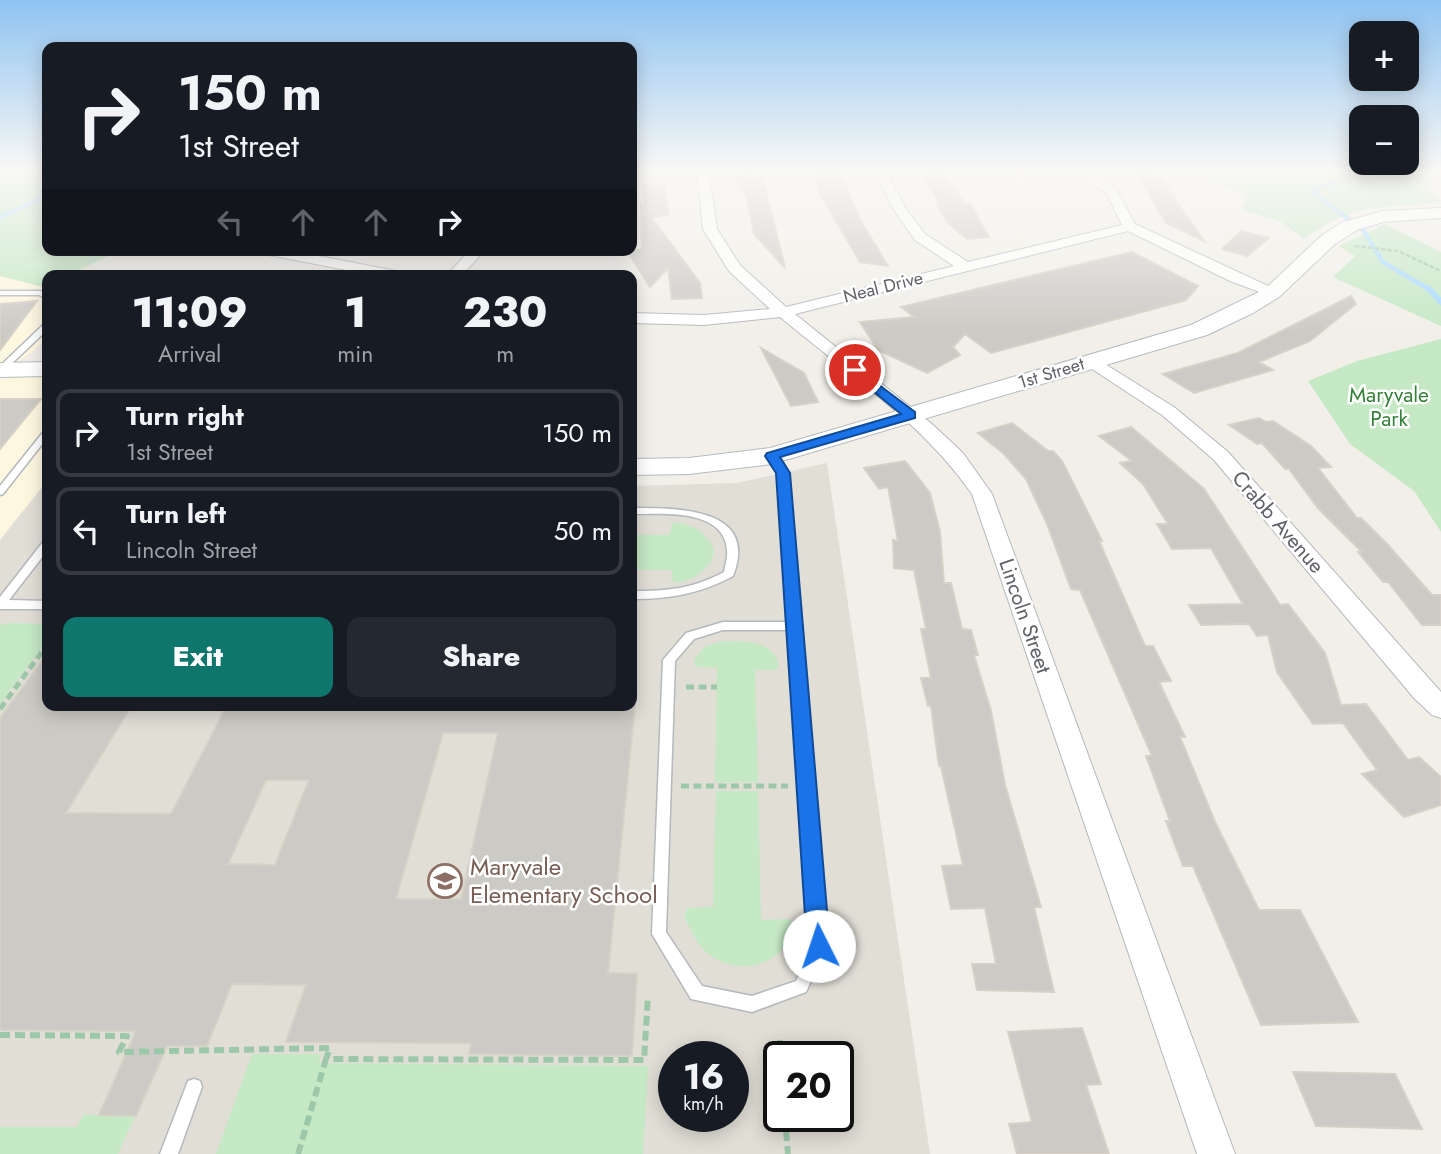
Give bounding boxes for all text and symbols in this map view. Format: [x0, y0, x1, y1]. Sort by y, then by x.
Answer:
map controls [1349, 21, 1419, 175]
button: + [1349, 21, 1419, 91]
text: 150 m [178, 58, 322, 128]
icon: right [63, 70, 154, 161]
button: − [1349, 105, 1419, 175]
text: 1st Street [178, 123, 299, 169]
icon: left [211, 203, 249, 241]
icon: ahead [284, 203, 322, 241]
icon: ahead [357, 203, 395, 241]
icon: right [430, 203, 468, 241]
street label: Neal Drive [840, 265, 926, 309]
text: 11:09 [132, 282, 248, 343]
text: 1 [344, 282, 366, 343]
text: 230 [463, 282, 547, 343]
text: Arrival [158, 337, 221, 371]
text: min [337, 337, 373, 371]
text: m [496, 337, 514, 371]
pin [825, 340, 885, 400]
street label: 1st Street [1015, 350, 1088, 395]
icon: arrive [836, 351, 874, 389]
park label: Maryvale Park [1349, 380, 1429, 434]
text: Turn right [126, 397, 244, 435]
icon: right [67, 414, 105, 452]
text: 150 m [542, 414, 612, 452]
text: 1st Street [126, 435, 213, 469]
street label: Crabb Avenue [1225, 464, 1331, 580]
text: Turn left [126, 495, 226, 533]
icon: left [67, 512, 105, 550]
text: 50 m [554, 512, 612, 550]
text: Lincoln Street [126, 533, 257, 567]
street label: Lincoln Street [991, 555, 1059, 677]
button: Exit [63, 617, 333, 697]
button: Share [347, 617, 616, 697]
place label: Maryvale Elementary School [470, 849, 658, 912]
school or university icon: Maryvale Elementary School [426, 862, 464, 900]
position arrow [782, 909, 856, 983]
speed limit sign: 20 [763, 1041, 854, 1132]
text: 16 [683, 1052, 724, 1102]
text: km/h [683, 1091, 724, 1117]

